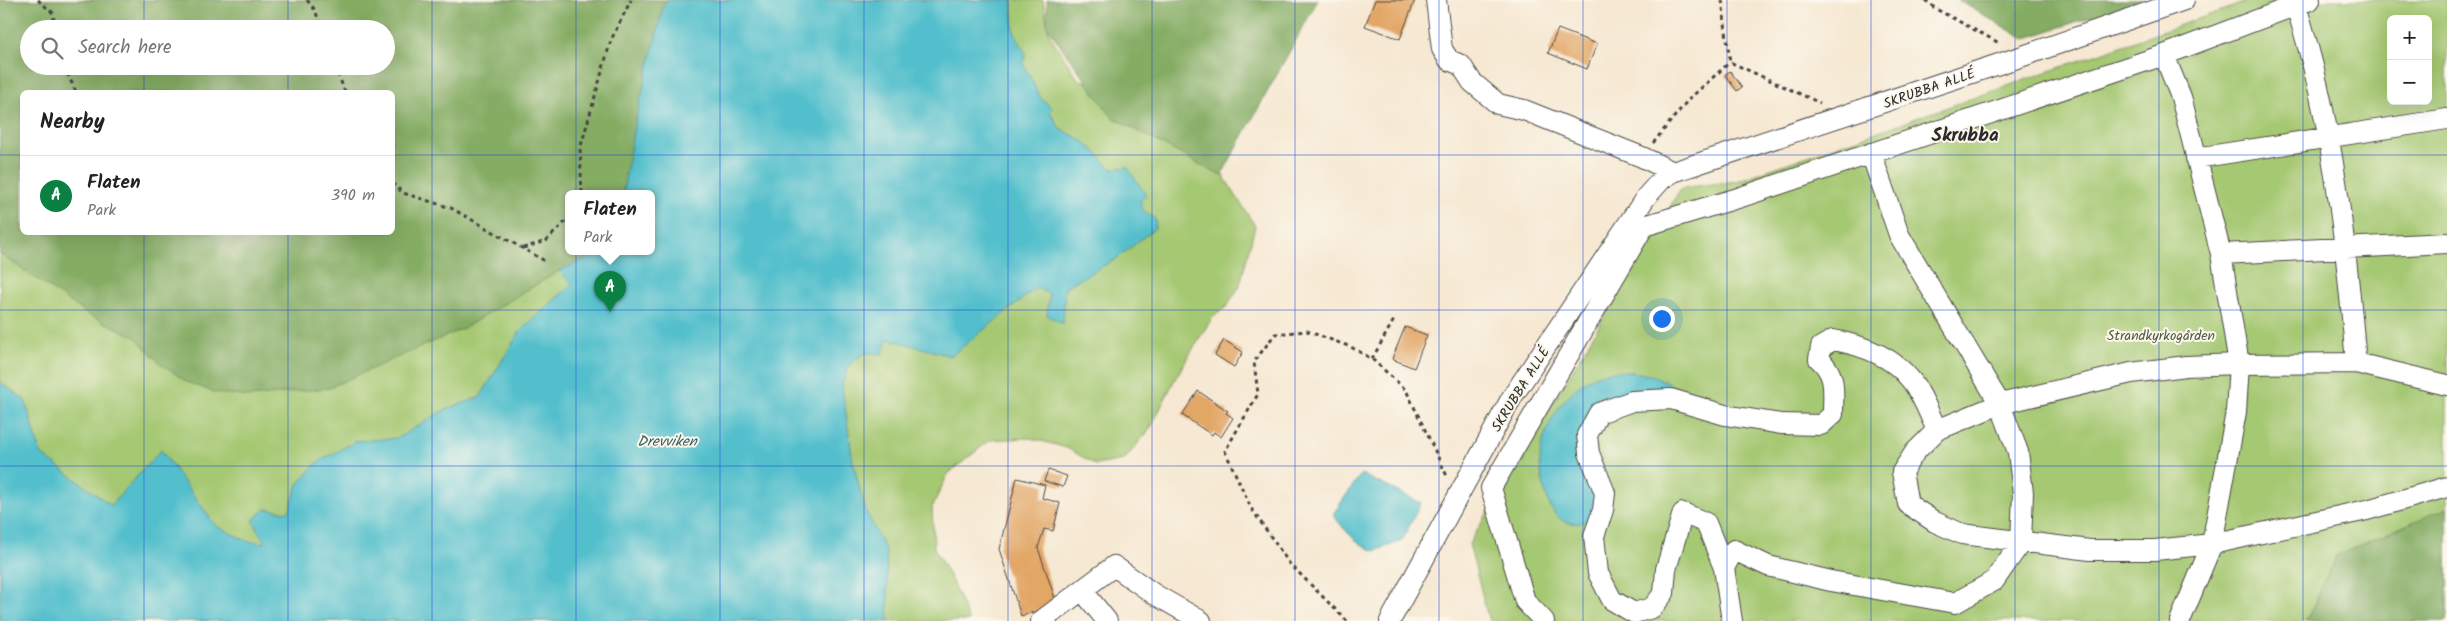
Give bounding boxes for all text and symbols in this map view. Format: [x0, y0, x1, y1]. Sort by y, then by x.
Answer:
map controls [2387, 15, 2432, 105]
button: + [2387, 15, 2432, 60]
search box [20, 20, 395, 75]
text: Search here [78, 33, 172, 63]
icon: search [38, 34, 66, 62]
button: − [2387, 60, 2432, 105]
street label: SKRUBBA ALLÉ [1880, 63, 1979, 115]
text: Nearby [40, 106, 105, 139]
district label: Skrubba [1931, 121, 1999, 151]
text: Flaten [87, 168, 140, 198]
text: A [51, 183, 61, 208]
text: 390 m [331, 183, 375, 208]
popup [565, 190, 655, 255]
text: Flaten [583, 195, 637, 225]
text: Park [87, 198, 116, 223]
text: Park [583, 225, 612, 250]
pin: A [594, 271, 626, 312]
your location [1649, 306, 1675, 332]
park label: Strandkyrkogården [2107, 325, 2215, 347]
street label: SKRUBBA ALLÉ [1486, 342, 1556, 436]
water label: Drevviken [637, 430, 698, 454]

